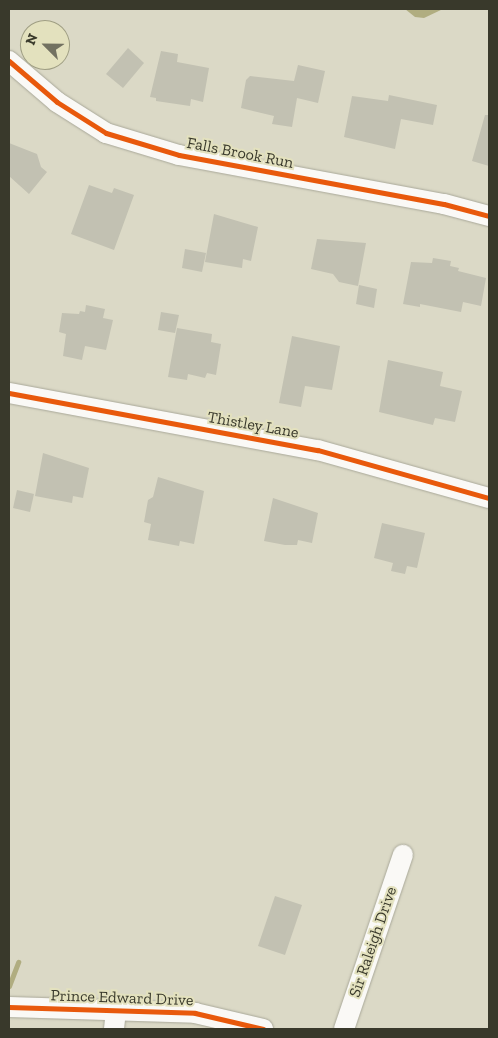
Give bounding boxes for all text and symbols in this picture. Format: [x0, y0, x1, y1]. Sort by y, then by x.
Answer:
north arrow [20, 20, 70, 70]
text: N [22, 31, 42, 48]
street label: Falls Brook Run [185, 133, 295, 173]
street label: Thistley Lane [206, 407, 300, 443]
street label: Sir Raleigh Drive [345, 884, 401, 1000]
street label: Prince Edward Drive [50, 986, 194, 1010]

